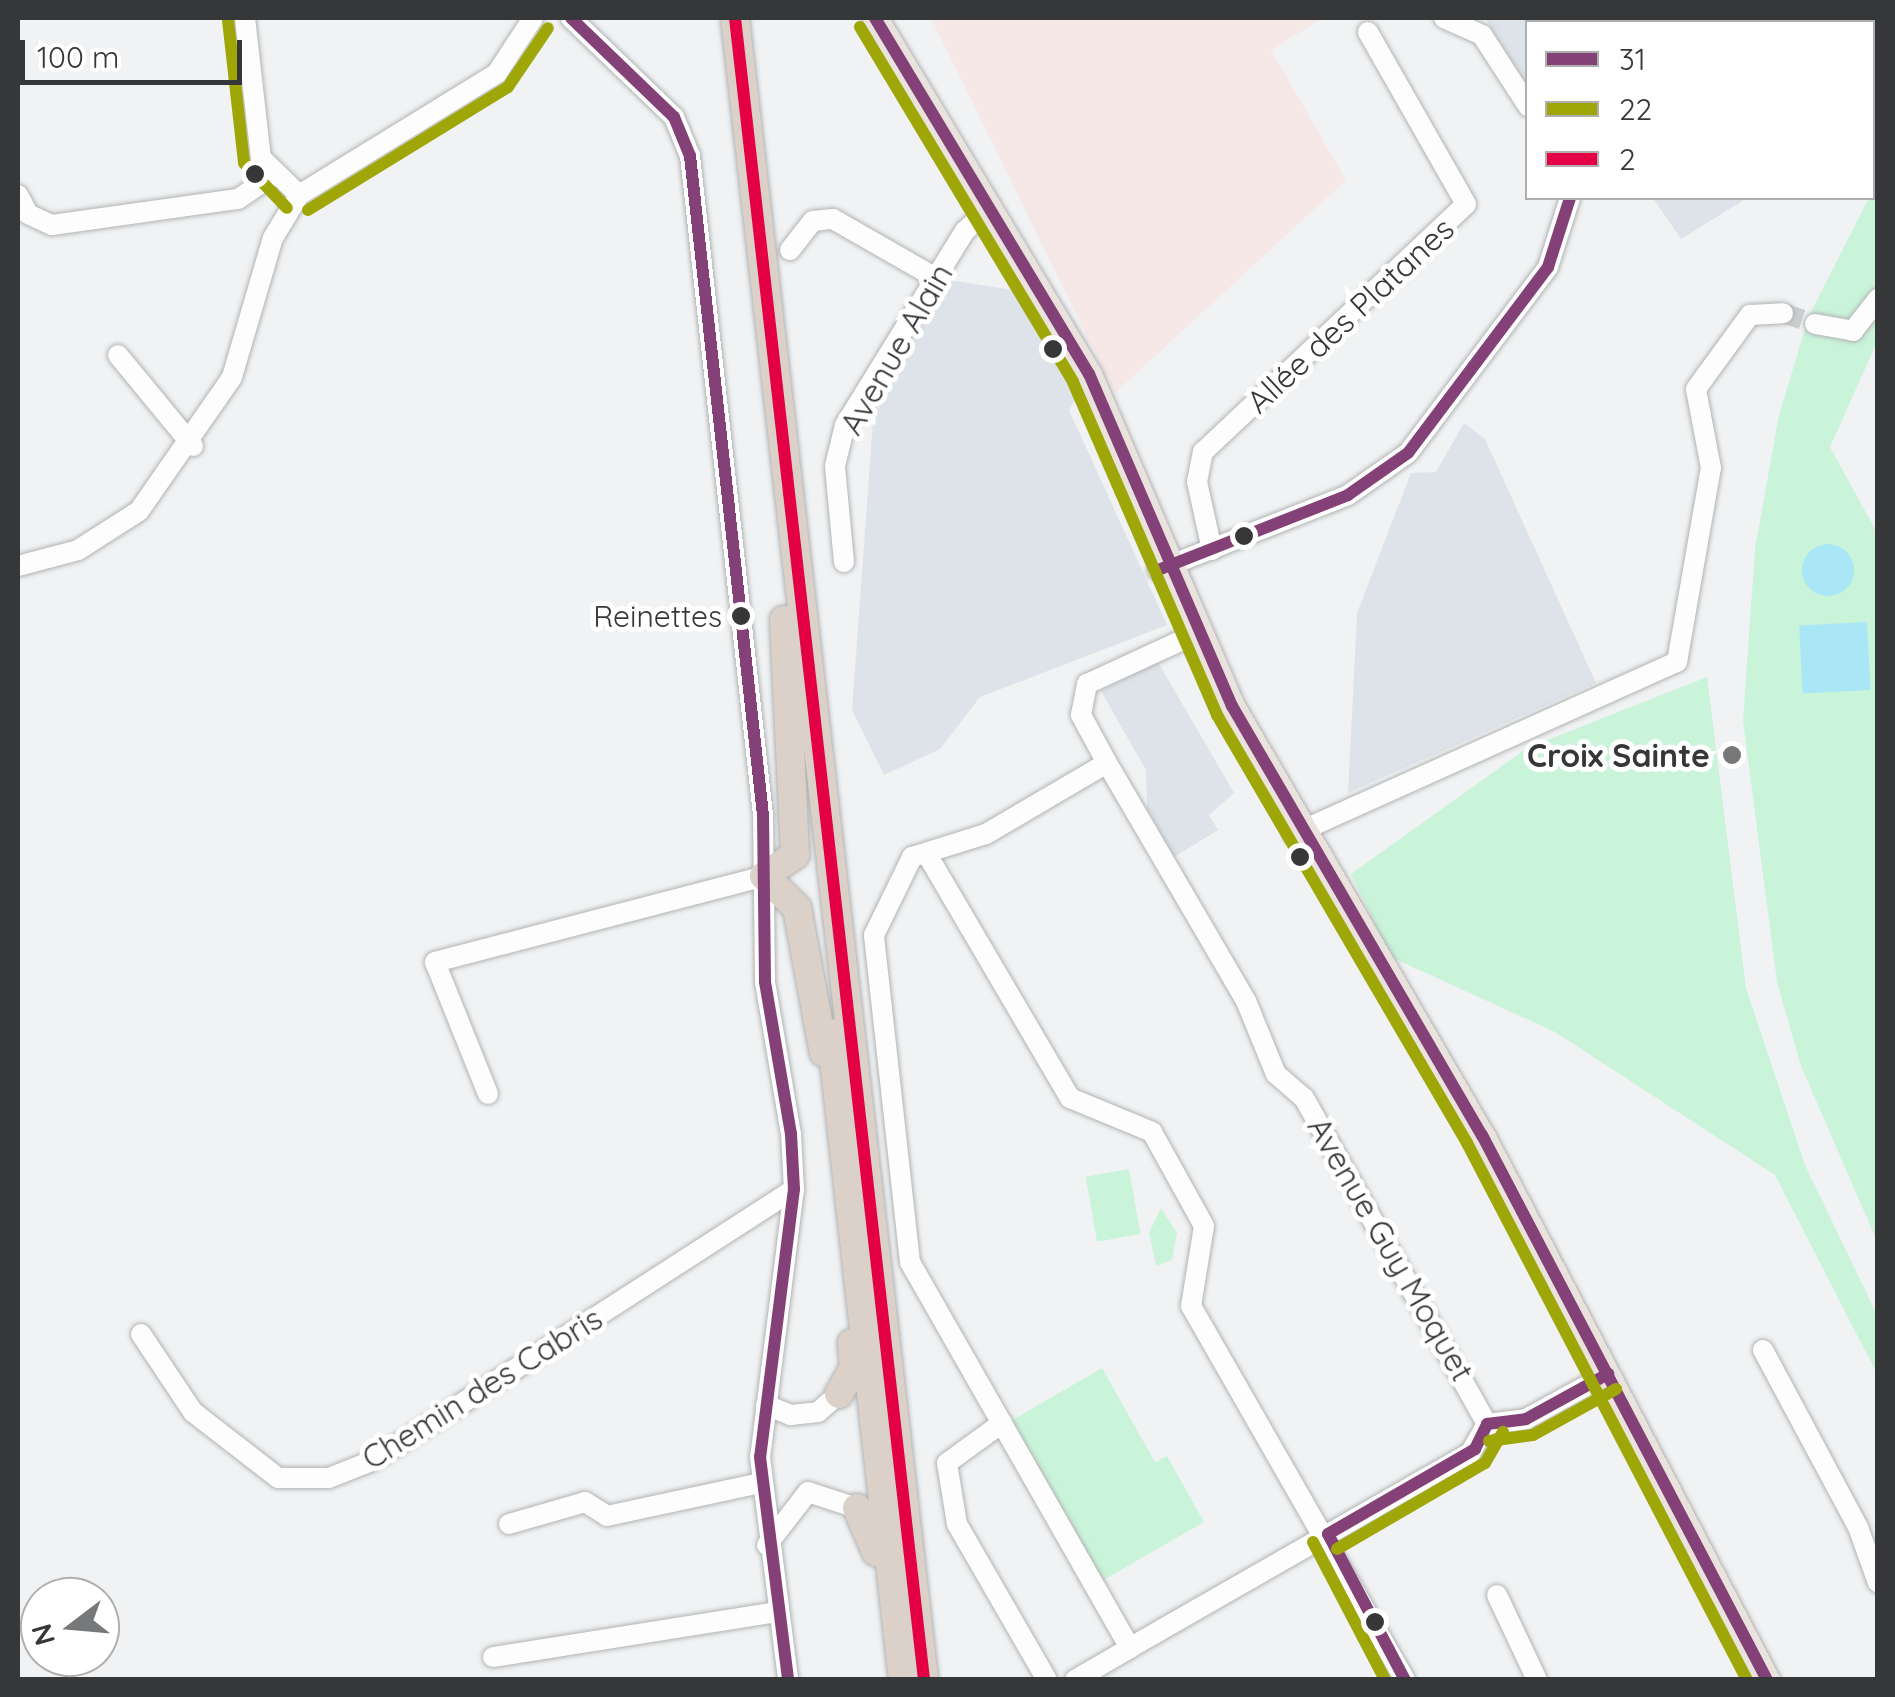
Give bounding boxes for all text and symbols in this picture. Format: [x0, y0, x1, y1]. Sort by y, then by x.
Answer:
scale bar [25, 20, 248, 82]
legend [1525, 20, 1875, 200]
text: 100 m [37, 38, 119, 76]
text: 31 [1619, 40, 1646, 78]
text: 22 [1619, 90, 1652, 128]
text: 2 [1619, 140, 1636, 178]
unlabelled marker [245, 164, 265, 184]
street label: Allée des Platanes [1239, 209, 1461, 421]
street label: Avenue Alain [832, 257, 960, 441]
unlabelled marker [1043, 339, 1063, 359]
unlabelled marker [1234, 526, 1254, 546]
place label: Reinettes [593, 598, 722, 634]
marker: Reinettes [731, 606, 751, 626]
place label: Croix Sainte [1527, 736, 1710, 774]
marker: Croix Sainte [1719, 742, 1745, 768]
unlabelled marker [1290, 847, 1310, 867]
street label: Avenue Guy Moquet [1300, 1110, 1482, 1388]
street label: Chemin des Cabris [355, 1299, 609, 1477]
north arrow [20, 1577, 120, 1677]
unlabelled marker [1365, 1612, 1385, 1632]
text: N [23, 1620, 62, 1650]

